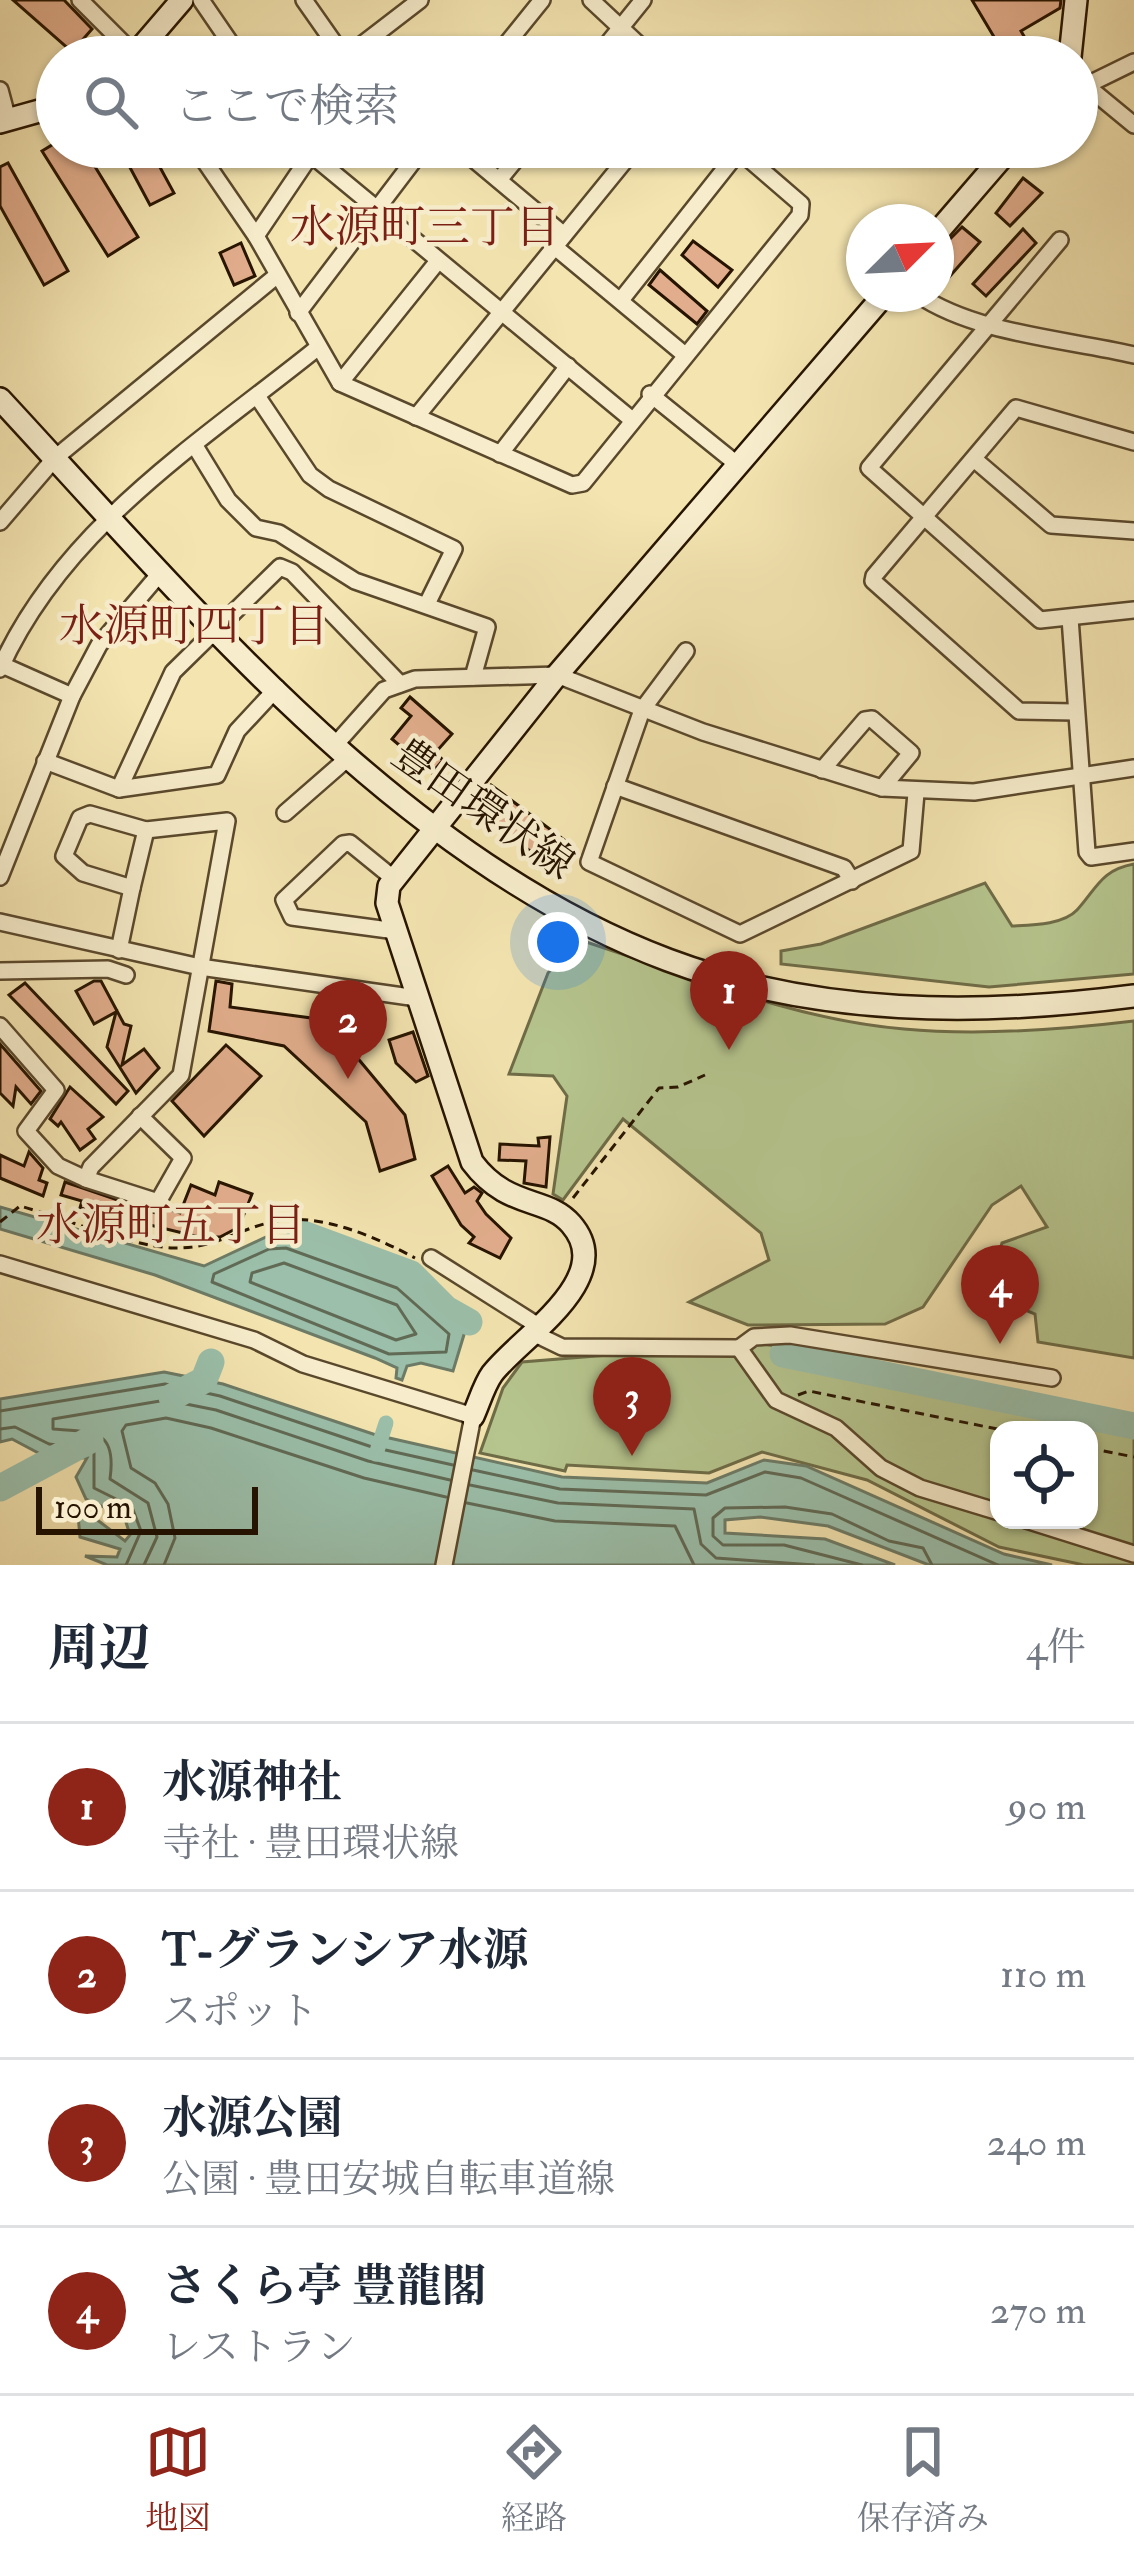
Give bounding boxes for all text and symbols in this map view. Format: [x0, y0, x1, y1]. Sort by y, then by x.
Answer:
search box [36, 36, 1098, 168]
icon: search [78, 69, 144, 135]
text: ここで検索 [174, 79, 399, 135]
district label: 水源町三丁目 [290, 200, 560, 256]
north arrow [846, 204, 954, 312]
district label: 水源町四丁目 [59, 599, 329, 655]
street label: 豊田環状線 [382, 728, 584, 891]
your location [528, 912, 588, 972]
pin: 1 [690, 951, 768, 1050]
pin: 2 [309, 980, 387, 1079]
district label: 水源町五丁目 [36, 1198, 306, 1254]
pin: 4 [961, 1245, 1039, 1344]
pin: 3 [593, 1357, 671, 1456]
map controls [990, 1421, 1098, 1529]
button: locate [990, 1421, 1098, 1529]
scale bar [36, 1481, 258, 1534]
text: 100 m [54, 1487, 132, 1528]
text: 周辺 [48, 1617, 150, 1681]
text: 4件 [1026, 1623, 1086, 1672]
text: 水源神社 [162, 1755, 342, 1811]
text: 1 [80, 1782, 94, 1831]
text: 90 m [1008, 1782, 1086, 1831]
text: 寺社 · 豊田環状線 [162, 1819, 459, 1868]
text: T-グランシア水源 [162, 1923, 528, 1979]
text: 2 [77, 1950, 97, 1999]
text: 110 m [1000, 1950, 1086, 1999]
text: スポット [162, 1987, 318, 2036]
text: 水源公園 [162, 2091, 342, 2147]
text: 3 [80, 2118, 94, 2167]
text: 240 m [987, 2118, 1086, 2167]
text: 公園 · 豊田安城自転車道線 [162, 2155, 615, 2204]
text: さくら亭 豊龍閣 [162, 2259, 486, 2315]
text: 4 [76, 2286, 98, 2335]
text: 270 m [990, 2286, 1086, 2335]
text: レストラン [162, 2323, 356, 2372]
tab: 地図 [145, 2419, 211, 2539]
tab: 経路 [501, 2419, 567, 2539]
tab: 保存済み [857, 2419, 989, 2539]

